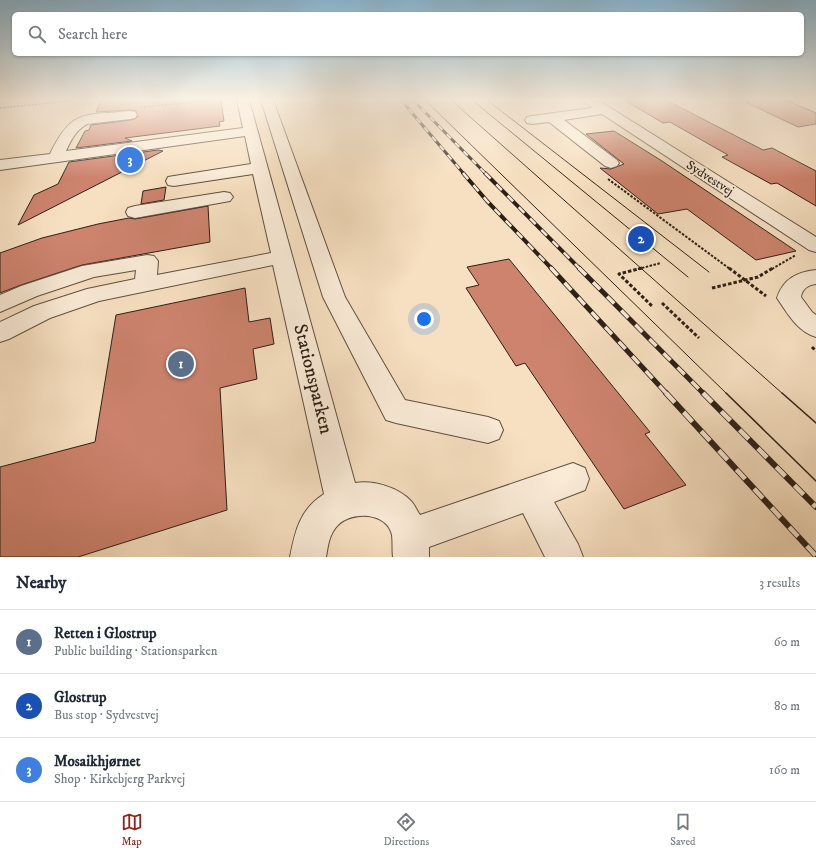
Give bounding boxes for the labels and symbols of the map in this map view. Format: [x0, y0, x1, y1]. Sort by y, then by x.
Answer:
pin: 3 [117, 145, 143, 175]
street label: Sydvestvej [683, 157, 737, 200]
pin: 2 [628, 224, 654, 254]
your location [414, 309, 434, 329]
street label: Stationsparken [288, 322, 338, 436]
pin: 1 [168, 349, 194, 379]

